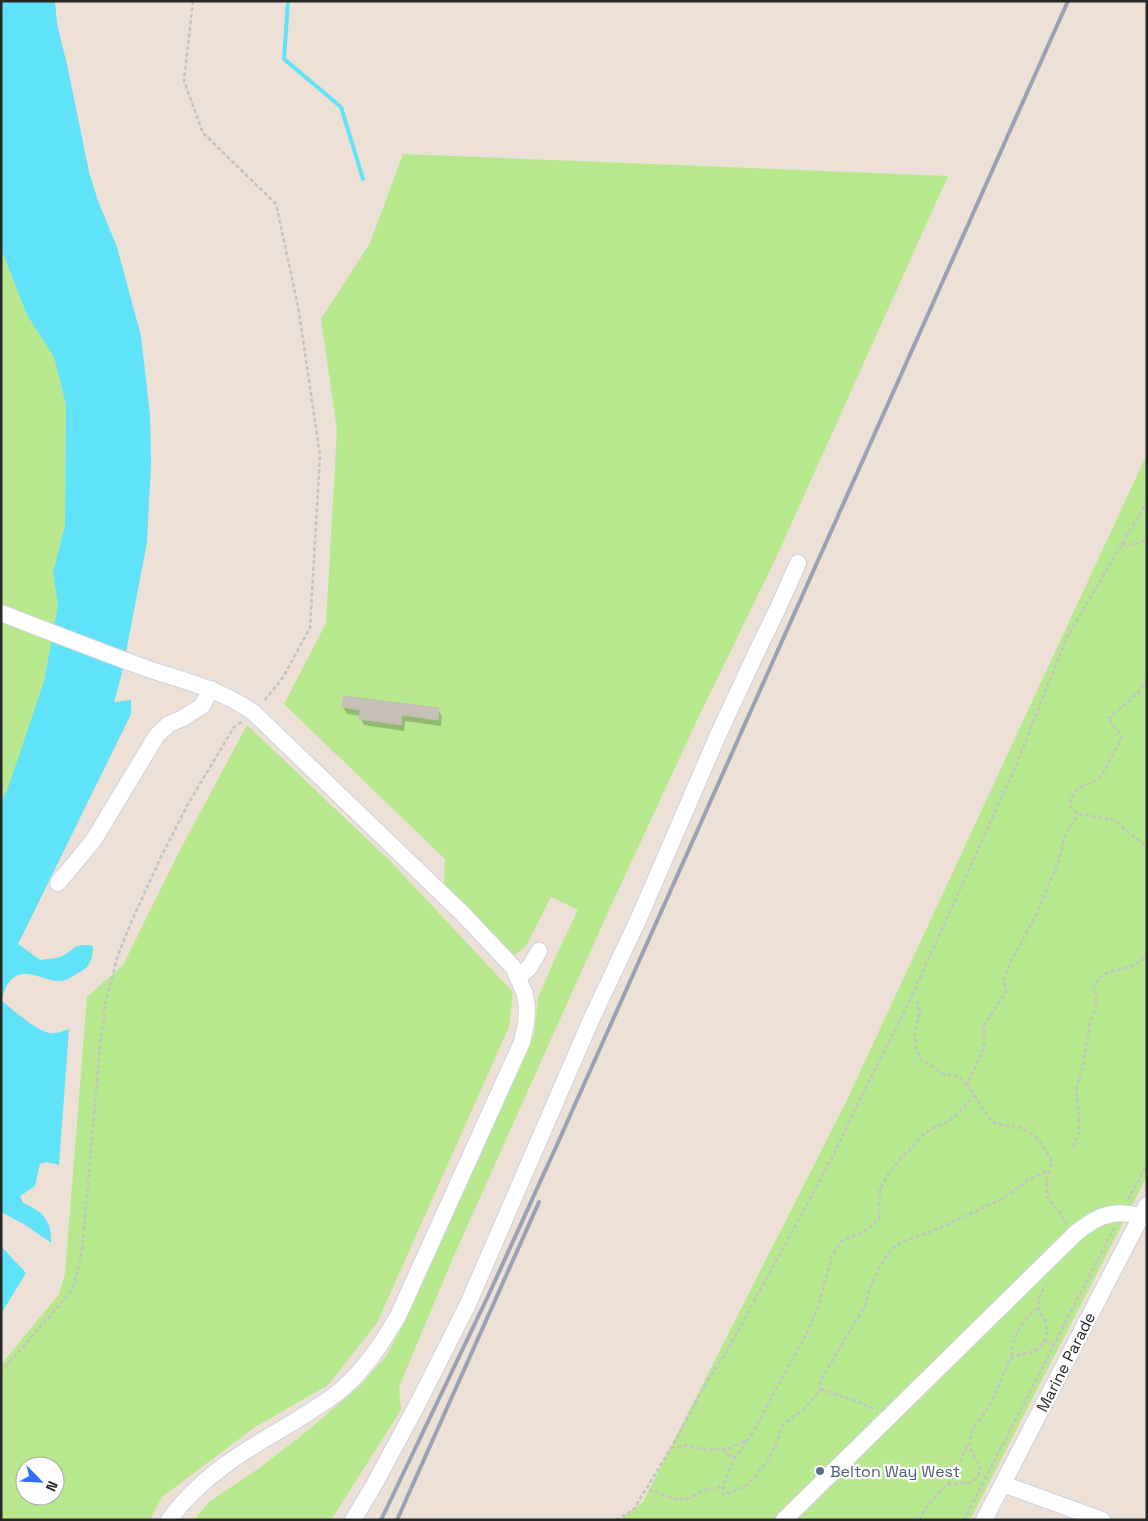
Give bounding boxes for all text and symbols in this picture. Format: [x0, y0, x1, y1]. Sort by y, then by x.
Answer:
street label: Marine Parade [1032, 1308, 1100, 1416]
north arrow [15, 1456, 65, 1506]
place label: Belton Way West [830, 1461, 960, 1482]
marker: Belton Way West [814, 1465, 826, 1477]
text: N [42, 1478, 62, 1494]

